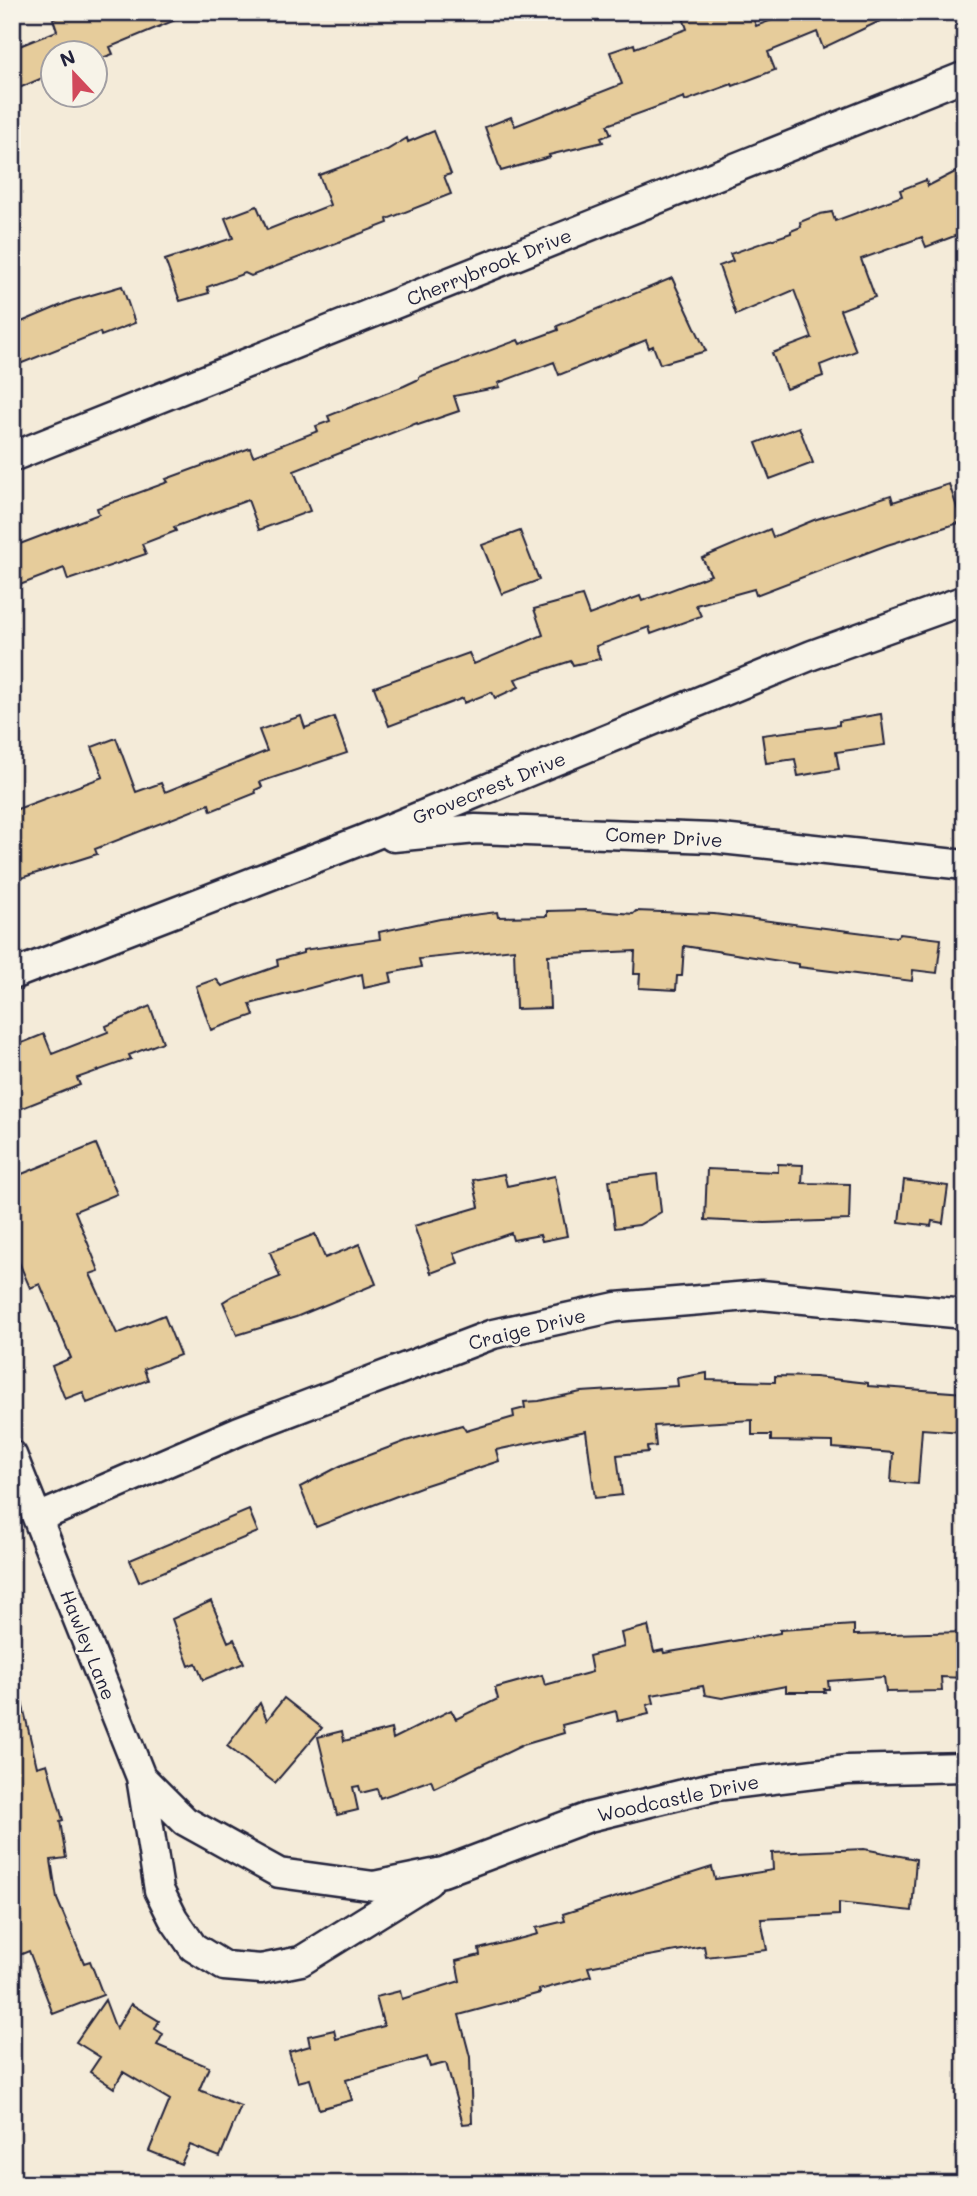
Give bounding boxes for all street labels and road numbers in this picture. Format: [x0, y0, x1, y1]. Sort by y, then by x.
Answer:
street label: Cherrybrook Drive [403, 222, 575, 311]
street label: Grovecrest Drive [409, 745, 569, 830]
street label: Comer Drive [605, 821, 723, 852]
street label: Craige Drive [466, 1302, 588, 1355]
street label: Hawley Lane [55, 1586, 122, 1704]
street label: Woodcastle Drive [595, 1768, 761, 1827]

